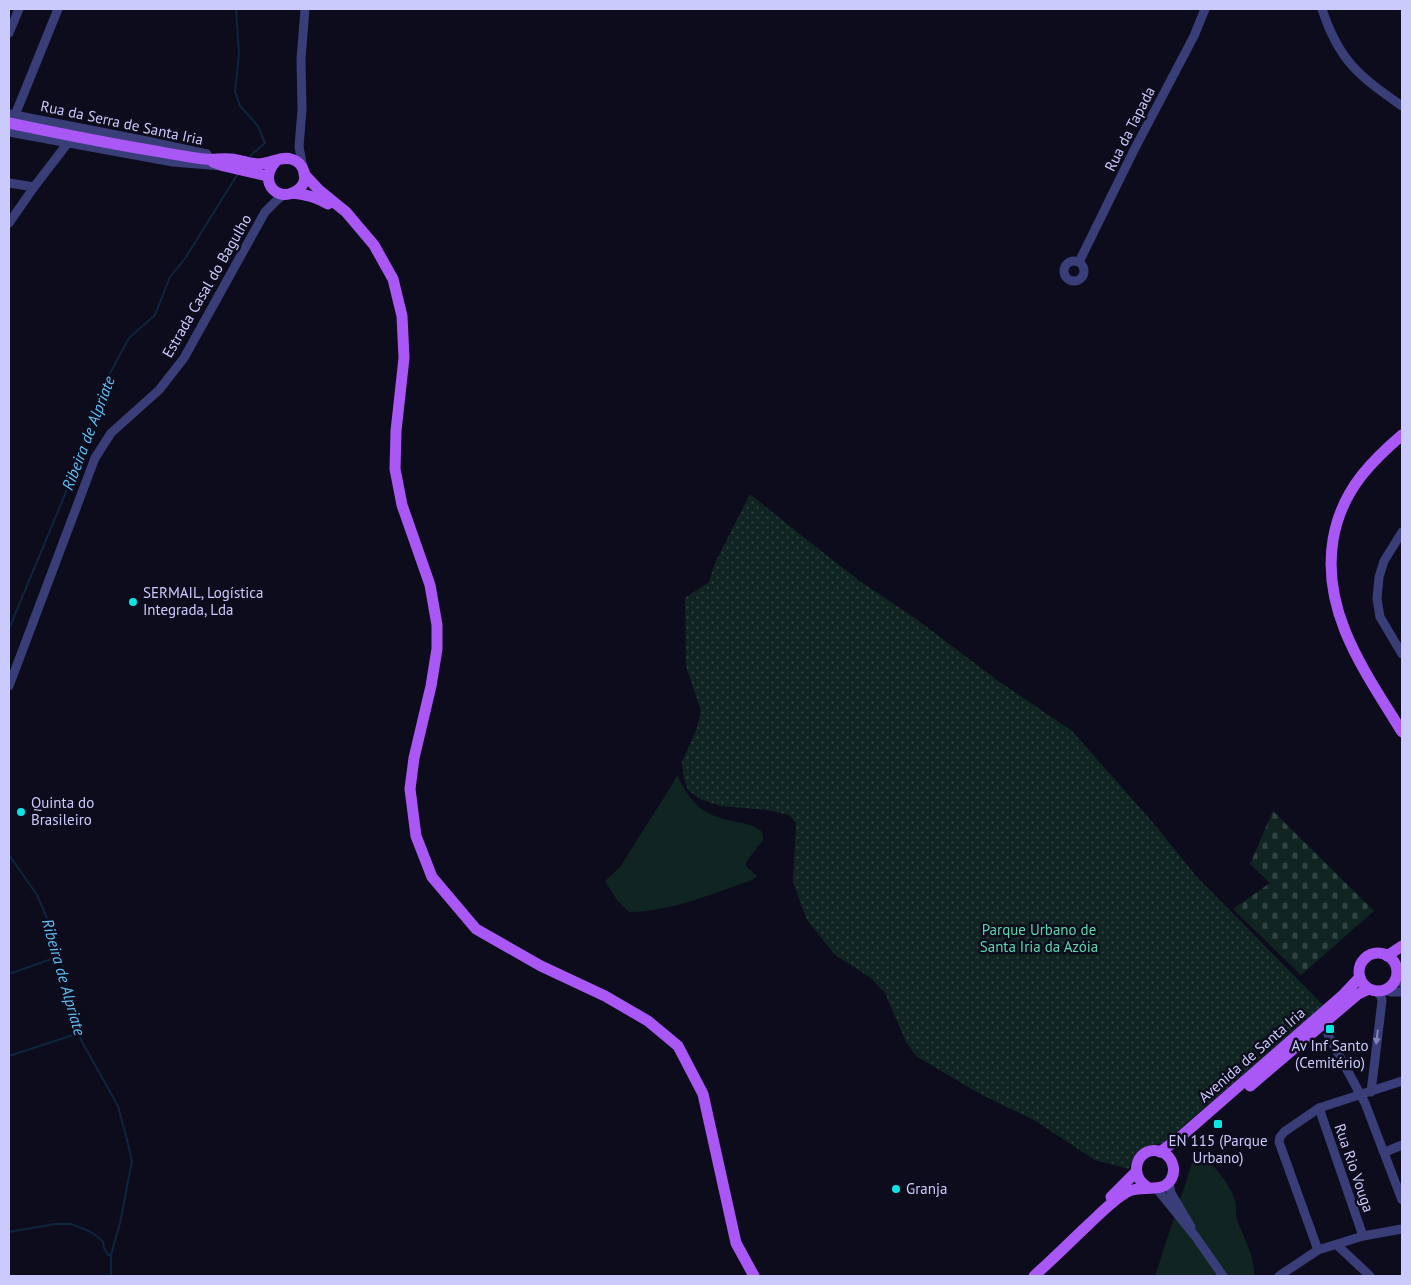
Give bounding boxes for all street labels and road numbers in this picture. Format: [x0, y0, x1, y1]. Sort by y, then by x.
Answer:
street label: Rua da Tapada [1100, 83, 1159, 174]
street label: Rua da Serra de Santa Iria [39, 96, 205, 149]
street label: Estrada Casal do Bagulho [158, 211, 255, 361]
street label: Avenida de Santa Iria [1194, 1003, 1309, 1106]
street label: Rua Rio Vouga [1330, 1121, 1378, 1214]

